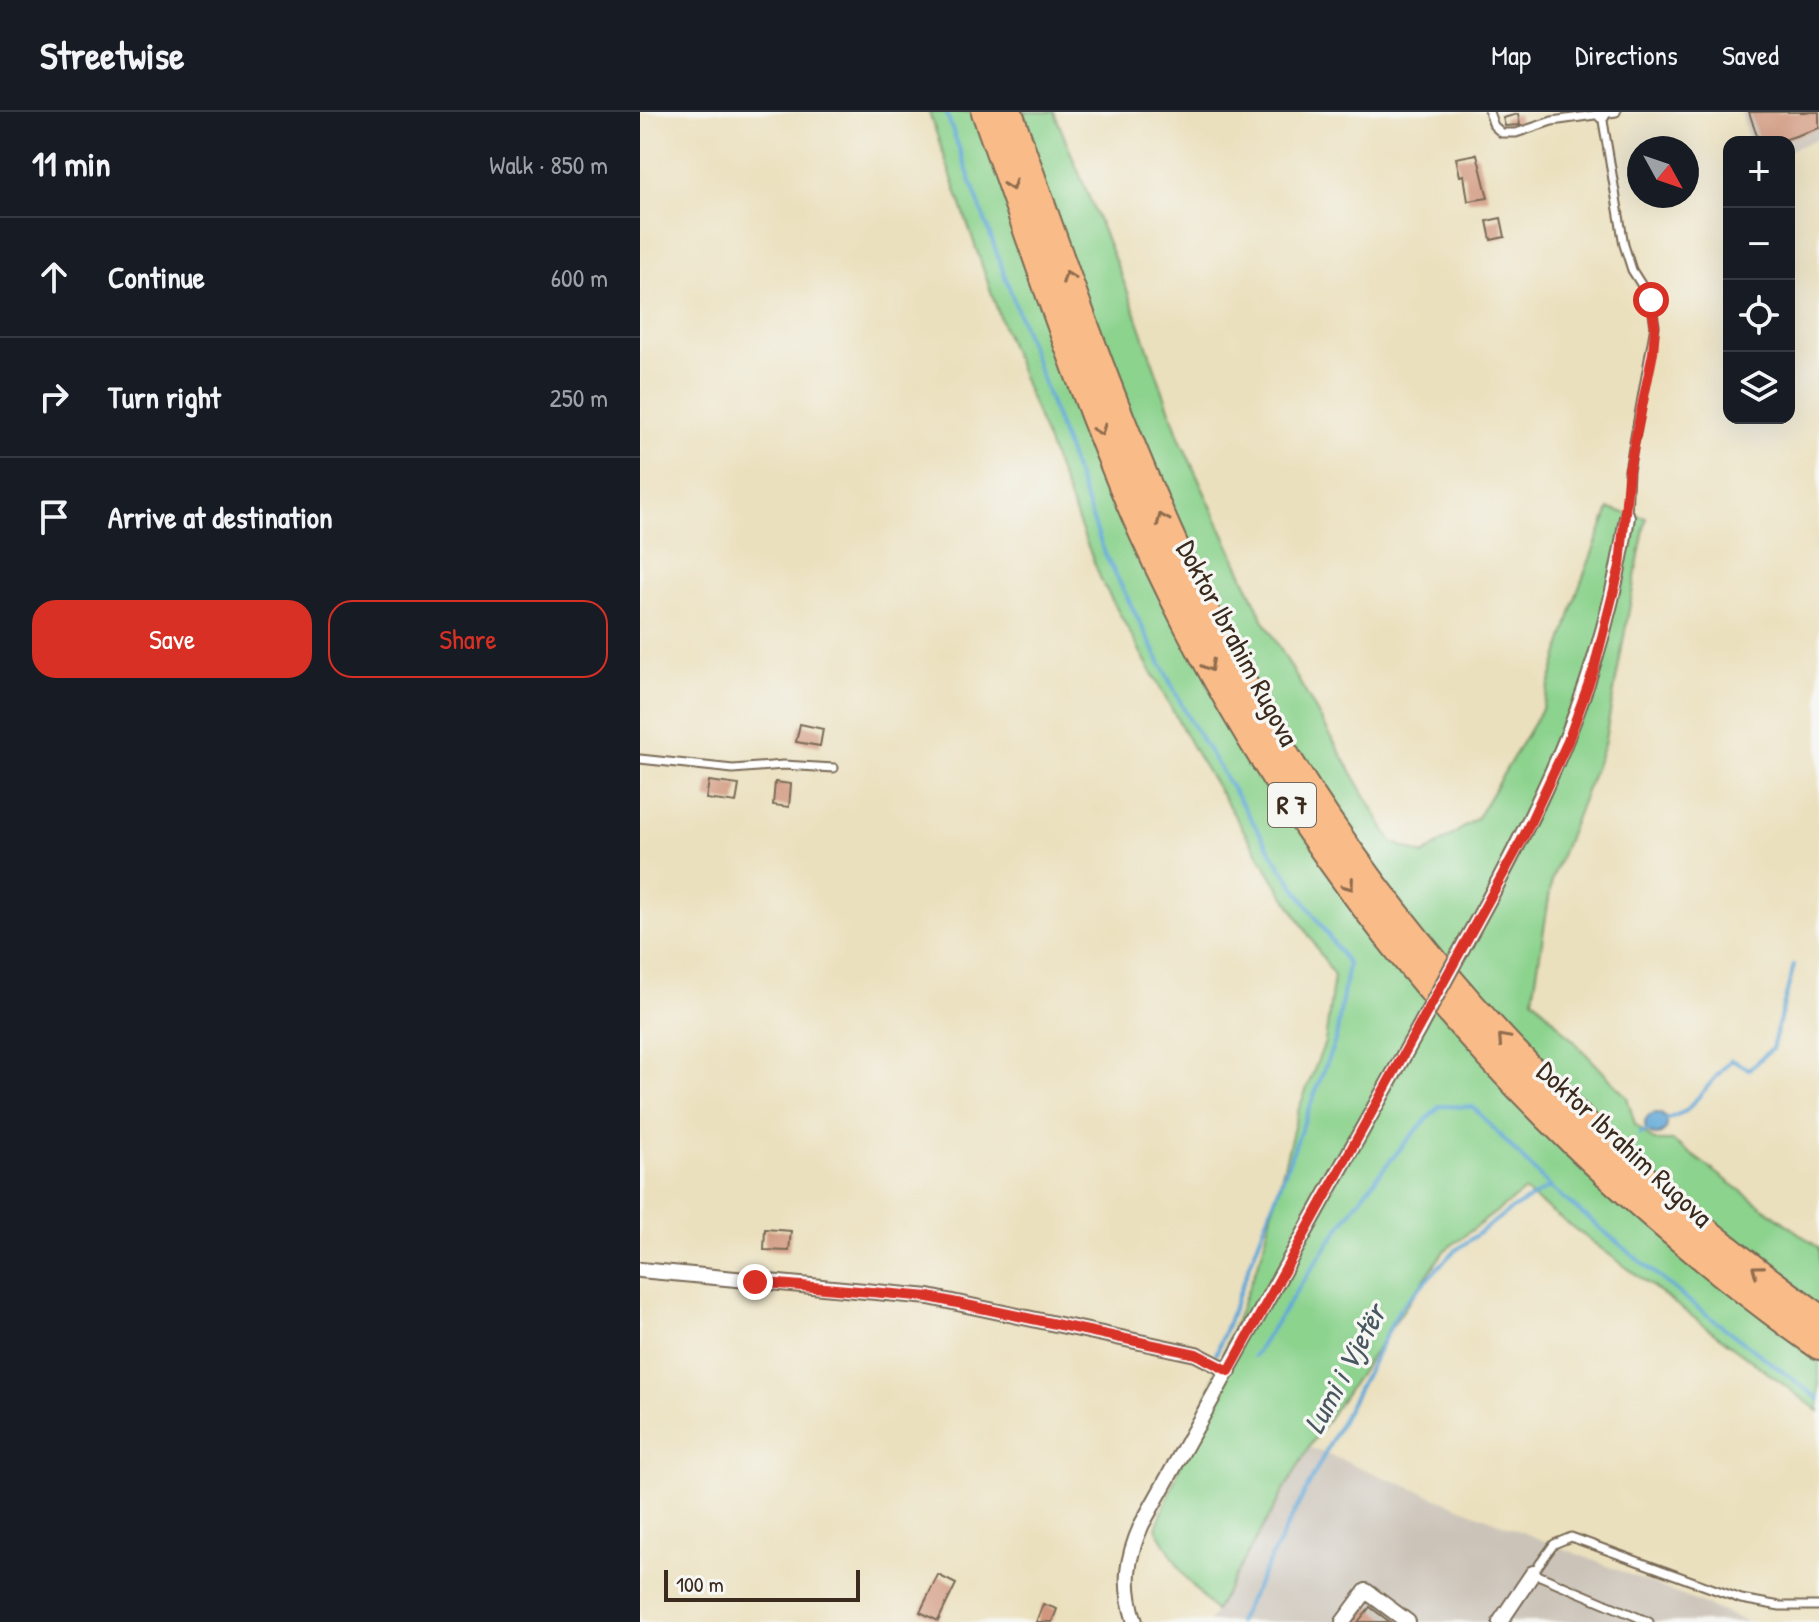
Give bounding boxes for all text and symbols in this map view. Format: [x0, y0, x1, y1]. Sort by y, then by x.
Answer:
text: Streetwise [40, 29, 184, 81]
text: Map [1491, 36, 1531, 74]
text: Directions [1575, 36, 1678, 74]
text: Saved [1722, 36, 1779, 74]
north arrow [1627, 136, 1699, 208]
map controls [1723, 136, 1795, 424]
button: + [1723, 136, 1795, 208]
text: 11 min [32, 141, 111, 187]
text: Walk · 850 m [489, 147, 608, 182]
one-way arrow [1002, 178, 1018, 192]
button: − [1723, 208, 1795, 280]
icon: ahead [32, 255, 76, 299]
text: Continue [108, 257, 205, 297]
text: 600 m [551, 260, 608, 295]
one-way arrow [1061, 271, 1078, 285]
button: locate [1723, 280, 1795, 352]
route start [1633, 282, 1669, 318]
button: layers [1723, 352, 1795, 424]
icon: right [32, 375, 76, 419]
text: Turn right [108, 377, 221, 417]
text: 250 m [550, 380, 608, 415]
one-way arrow [1090, 422, 1107, 436]
icon: arrive [32, 495, 76, 539]
text: Arrive at destination [108, 497, 333, 537]
one-way arrow [1156, 513, 1172, 527]
street label: Doktor Ibrahim Rugova [1168, 534, 1308, 752]
button: Save [32, 600, 312, 678]
button: Share [328, 600, 608, 678]
one-way arrow [1200, 657, 1215, 672]
road number: R 7 [1268, 783, 1316, 827]
one-way arrow [1339, 876, 1353, 890]
one-way arrow [1499, 1033, 1513, 1048]
street label: Doktor Ibrahim Rugova [1529, 1053, 1721, 1236]
route end [737, 1264, 773, 1300]
one-way arrow [1751, 1266, 1765, 1280]
water label: Lumi i Vjetër [1293, 1294, 1396, 1440]
scale bar [664, 1566, 860, 1602]
text: 100 m [676, 1569, 724, 1599]

